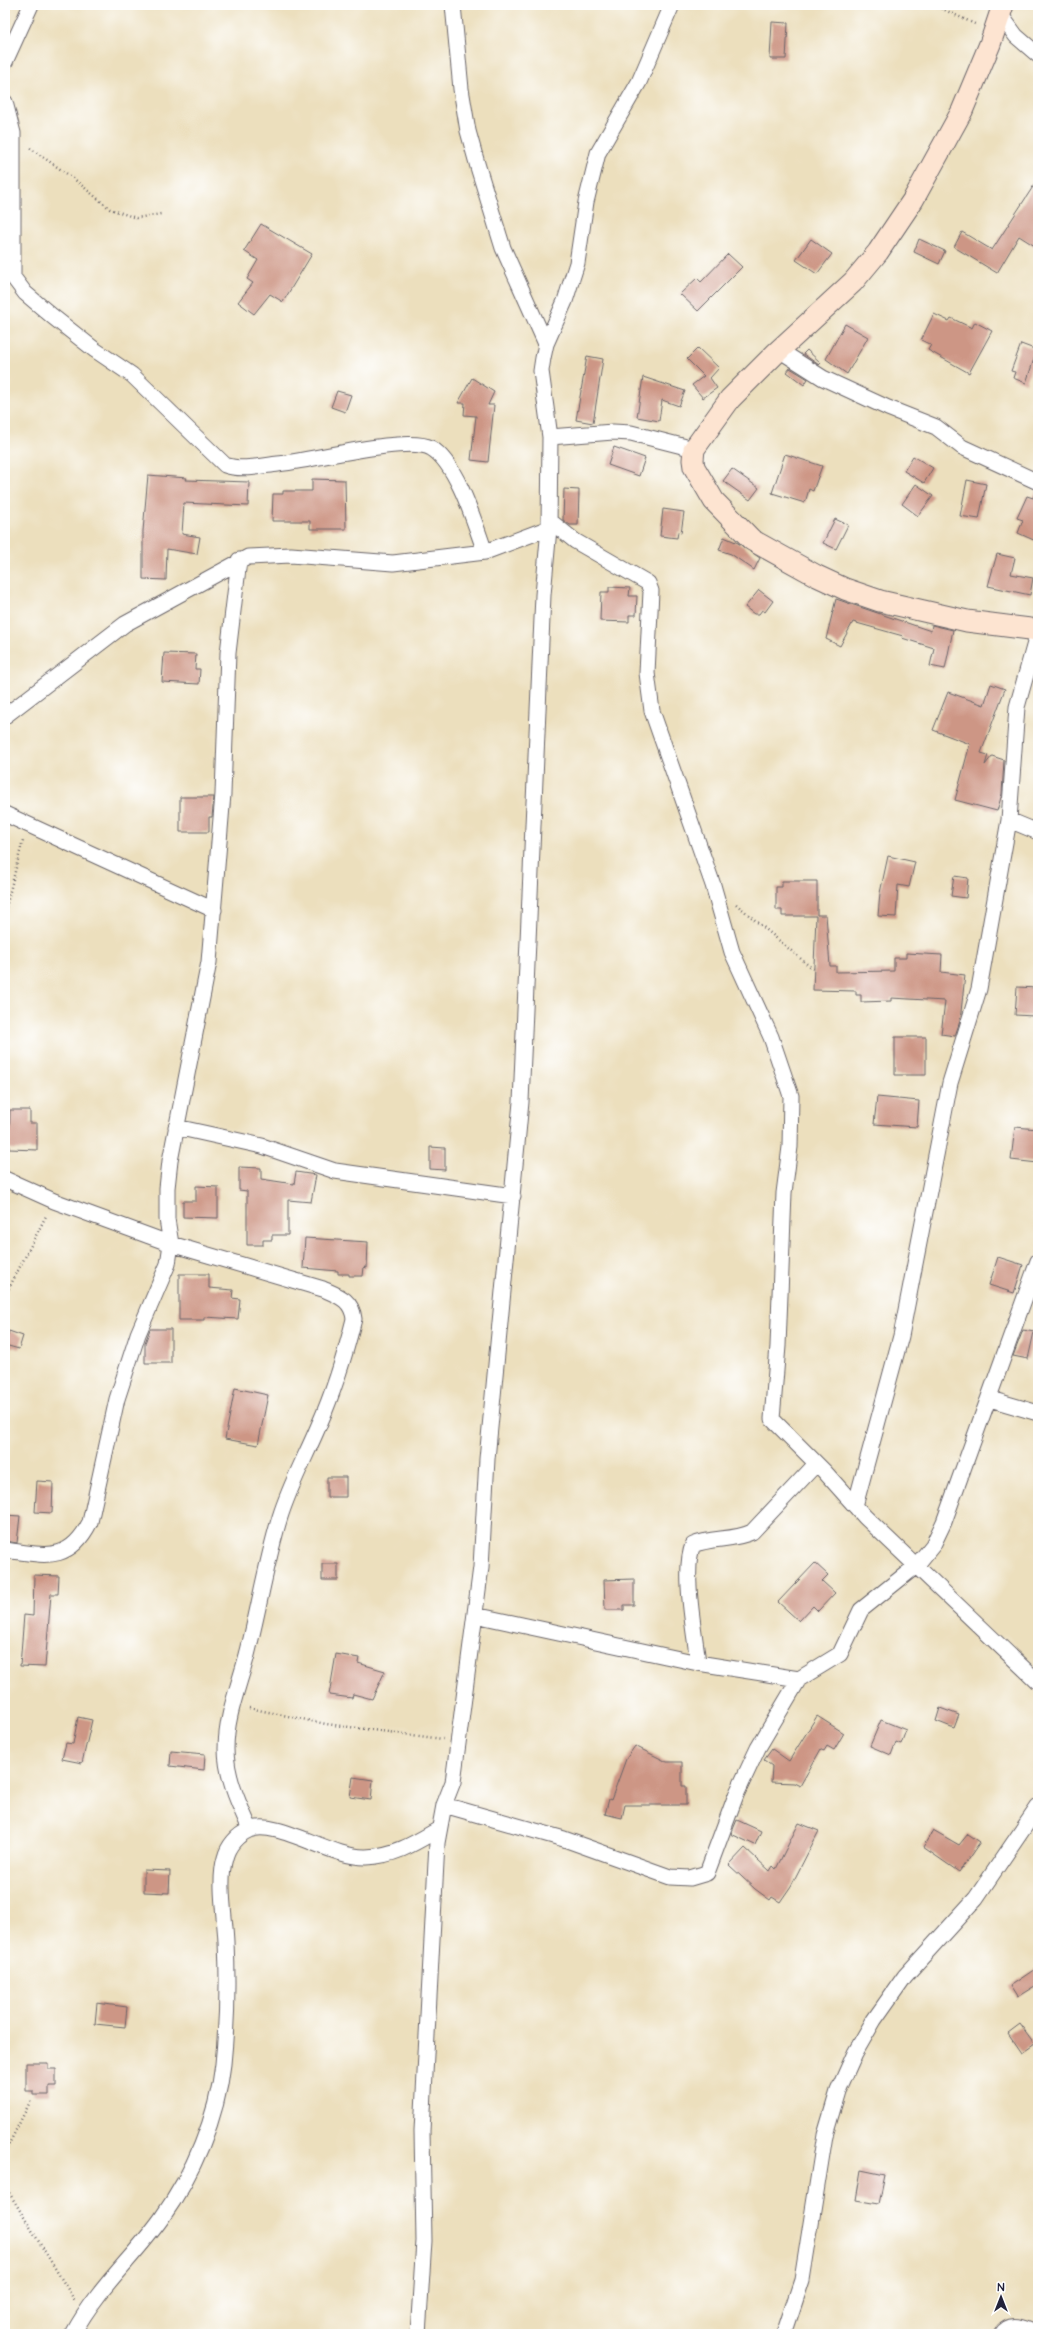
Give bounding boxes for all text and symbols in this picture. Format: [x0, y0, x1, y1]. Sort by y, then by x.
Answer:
north arrow [981, 2277, 1021, 2317]
text: N [998, 2280, 1005, 2295]

